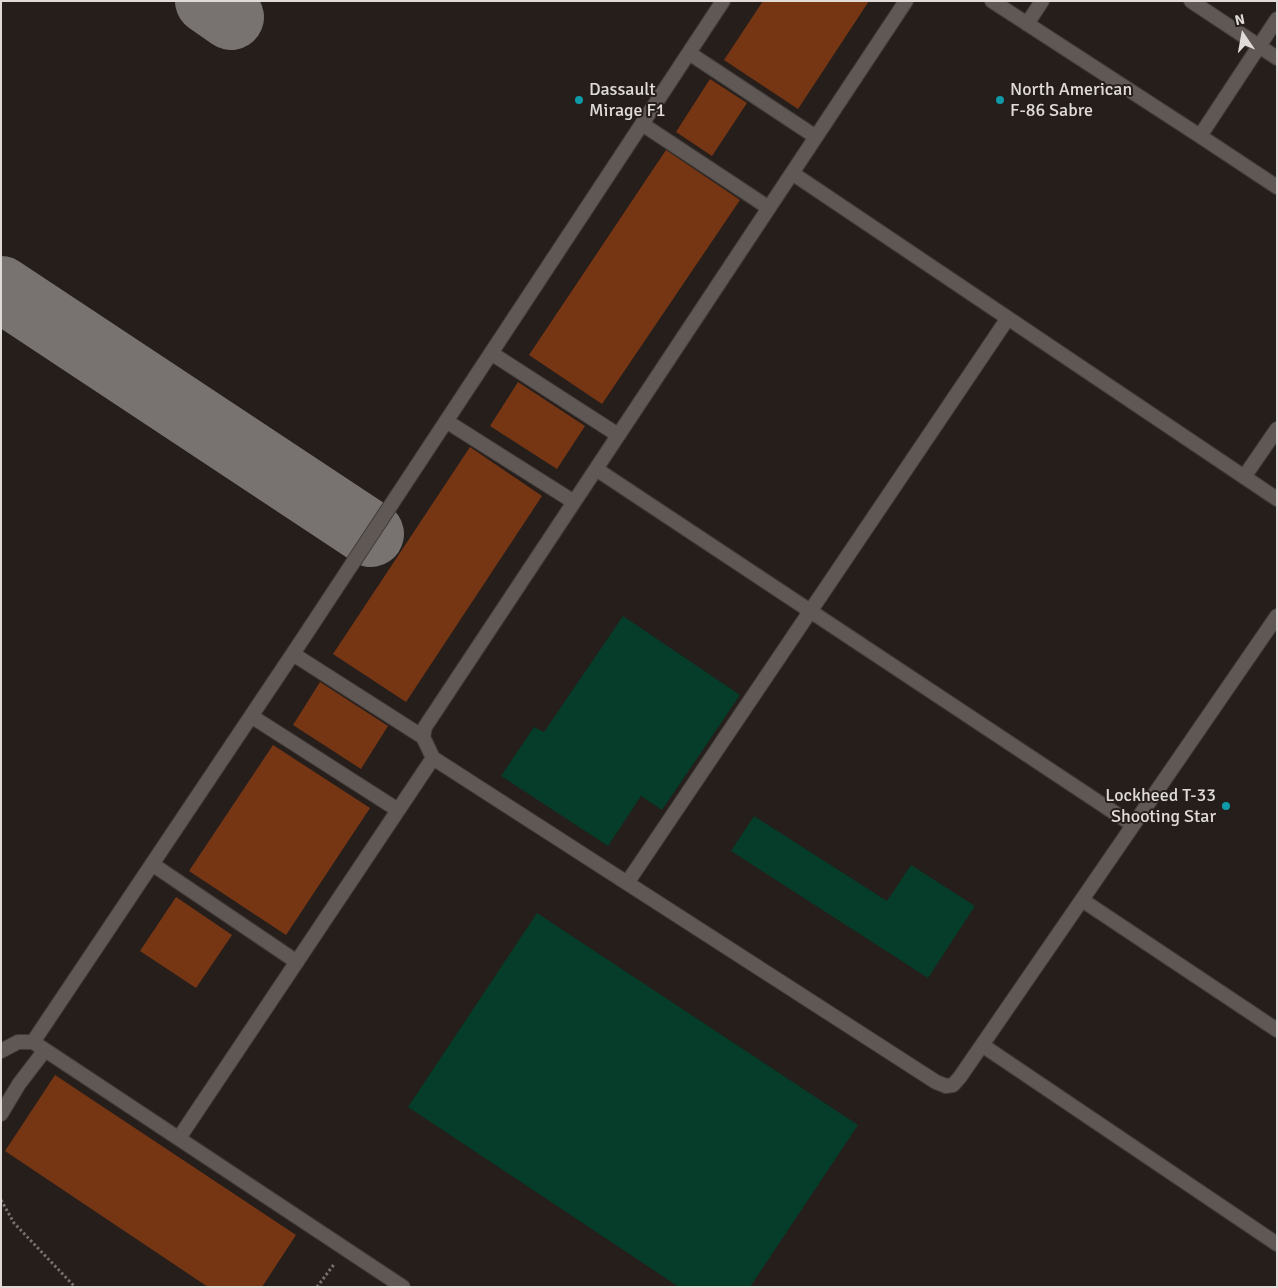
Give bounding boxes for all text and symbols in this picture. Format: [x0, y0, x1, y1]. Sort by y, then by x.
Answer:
north arrow [1218, 10, 1268, 60]
text: N [1233, 11, 1246, 29]
place label: Dassault Mirage F1 [589, 79, 666, 122]
place label: North American F-86 Sabre [1010, 79, 1132, 122]
marker: Dassault Mirage F1 [573, 94, 585, 106]
marker: North American F-86 Sabre [994, 94, 1006, 106]
place label: Lockheed T-33 Shooting Star [1105, 785, 1216, 828]
marker: Lockheed T-33 Shooting Star [1220, 800, 1232, 812]

